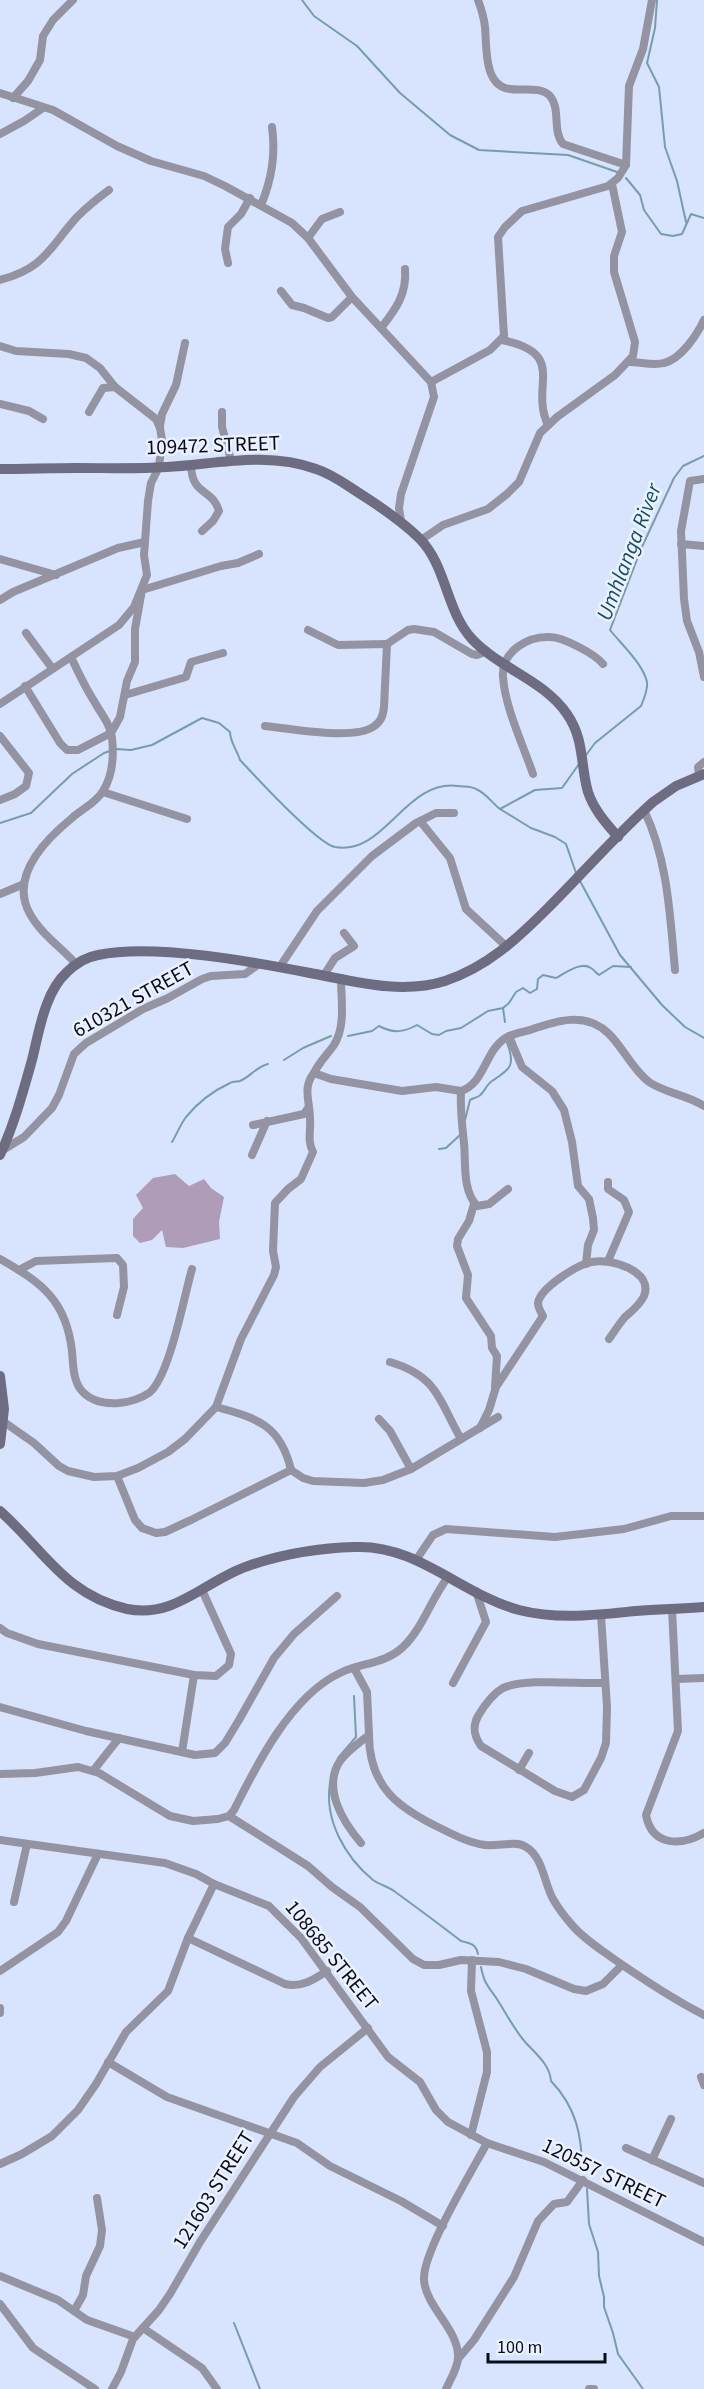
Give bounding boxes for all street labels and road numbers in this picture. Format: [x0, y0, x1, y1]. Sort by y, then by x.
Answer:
street label: 109472 STREET [145, 428, 281, 462]
street label: 610321 STREET [67, 953, 199, 1045]
street label: 108685 STREET [278, 1893, 386, 2017]
street label: 121603 STREET [165, 2125, 261, 2255]
street label: 120557 STREET [537, 2130, 671, 2216]

